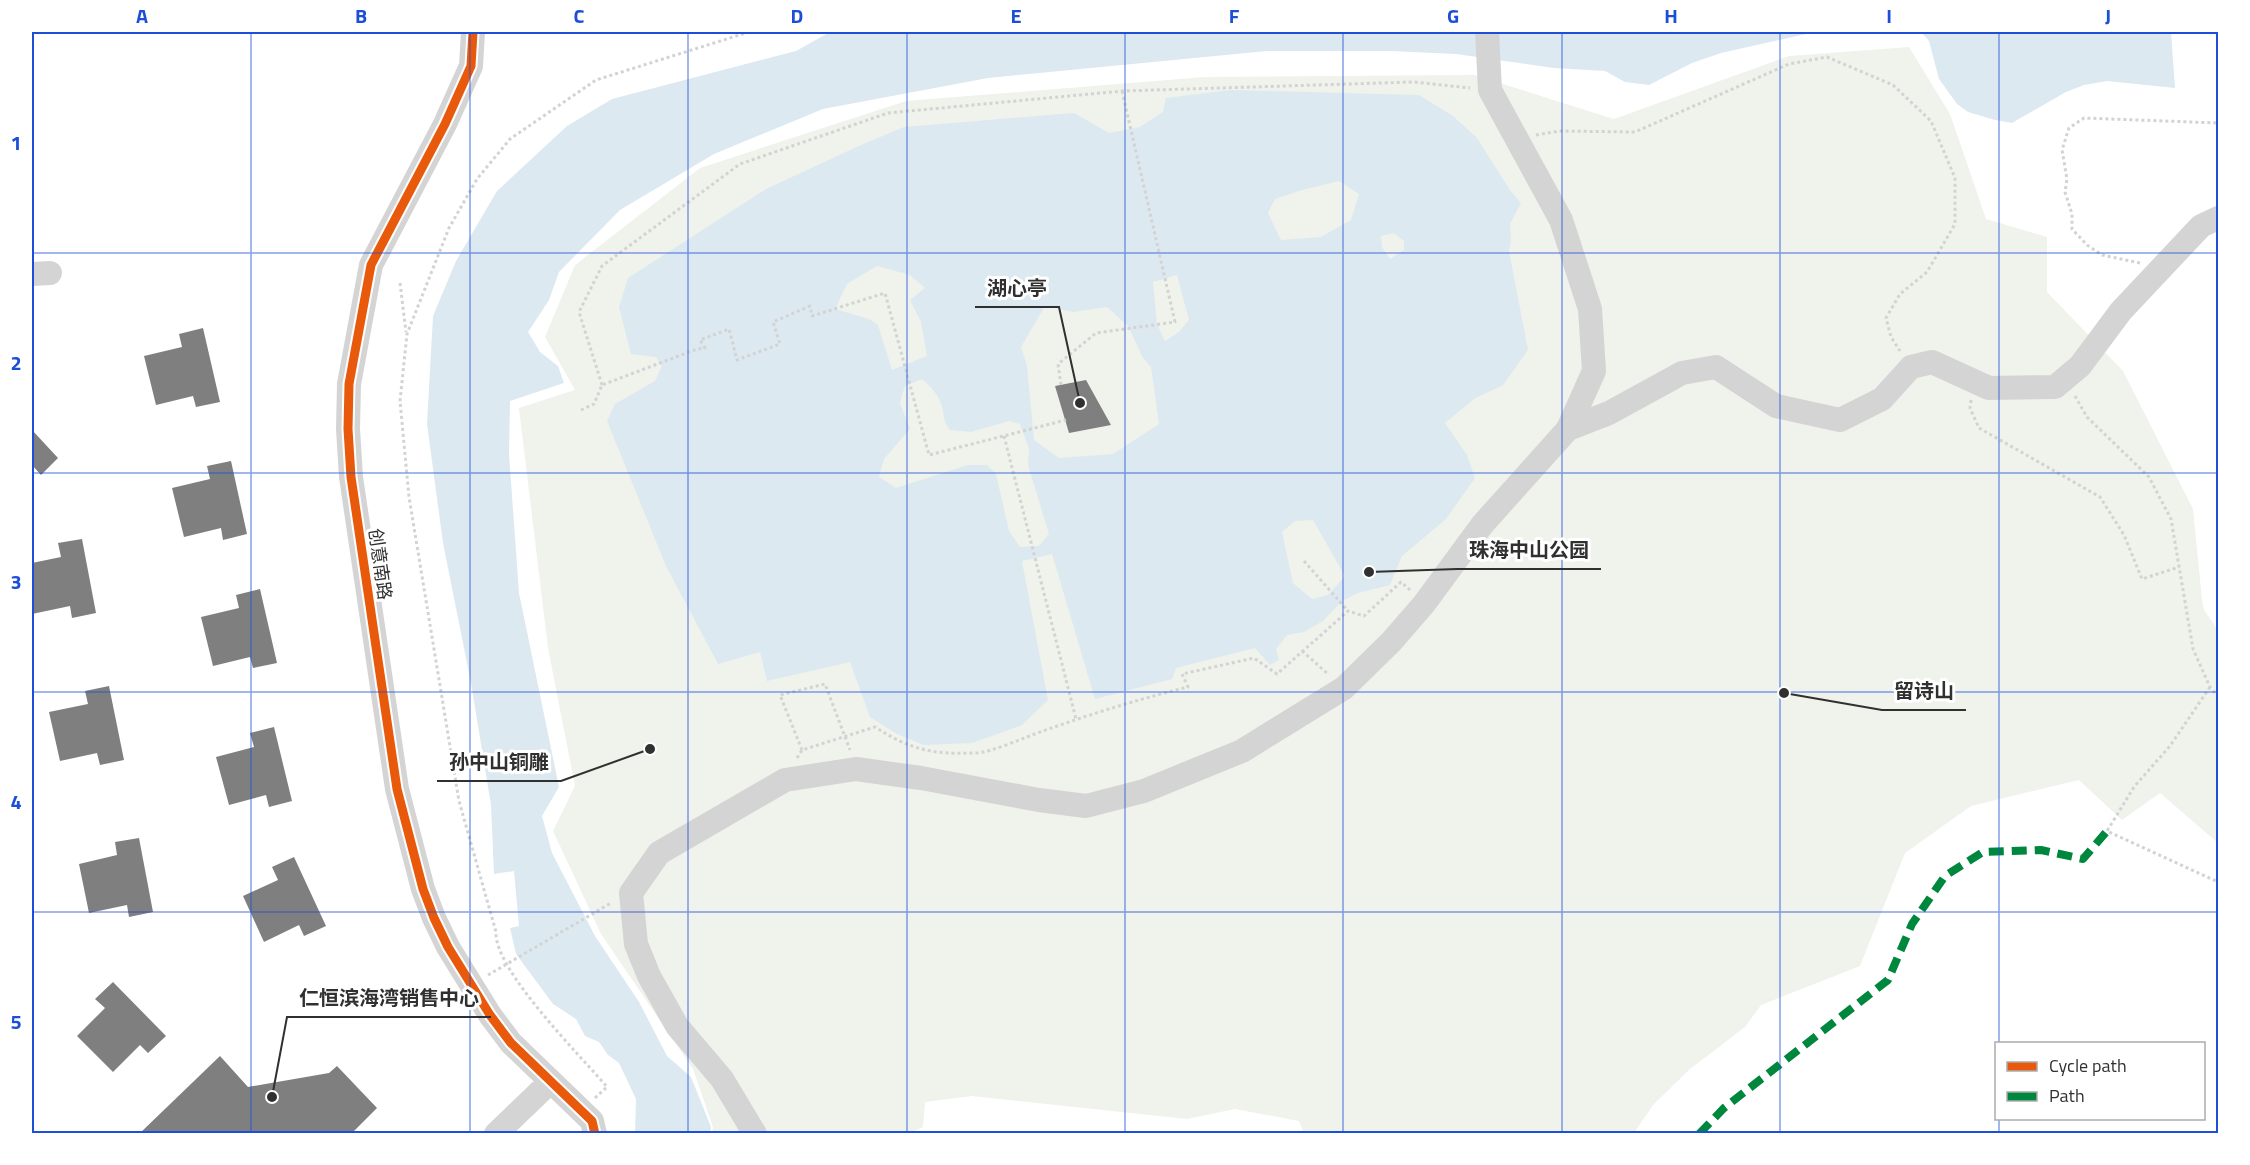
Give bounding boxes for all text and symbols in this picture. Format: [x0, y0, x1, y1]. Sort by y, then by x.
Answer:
text: A [136, 0, 148, 31]
text: B [355, 0, 367, 31]
text: C [574, 0, 585, 31]
text: D [791, 0, 803, 31]
text: E [1010, 0, 1022, 31]
text: F [1229, 0, 1240, 31]
text: G [1447, 0, 1459, 31]
text: H [1664, 0, 1678, 31]
text: I [1886, 0, 1892, 31]
text: J [2105, 0, 2111, 31]
text: 1 [10, 127, 22, 158]
callout: 湖心亭 [975, 269, 1059, 307]
text: 湖心亭 [987, 272, 1047, 303]
text: 2 [10, 347, 22, 378]
street label: 创意南路 [362, 526, 399, 601]
callout: 珠海中山公园 [1457, 531, 1601, 569]
text: 珠海中山公园 [1469, 534, 1589, 565]
text: 3 [10, 566, 22, 597]
callout: 留诗山 [1882, 672, 1966, 710]
text: 留诗山 [1894, 675, 1954, 706]
callout: 孙中山铜雕 [437, 743, 561, 781]
text: 孙中山铜雕 [449, 746, 549, 777]
text: 4 [10, 786, 22, 817]
callout: 仁恒滨海湾销售中心 [287, 979, 491, 1017]
text: 仁恒滨海湾销售中心 [299, 982, 479, 1013]
text: 5 [10, 1006, 22, 1037]
legend [1995, 1042, 2205, 1120]
text: Cycle path [2049, 1052, 2127, 1079]
text: Path [2049, 1082, 2085, 1109]

